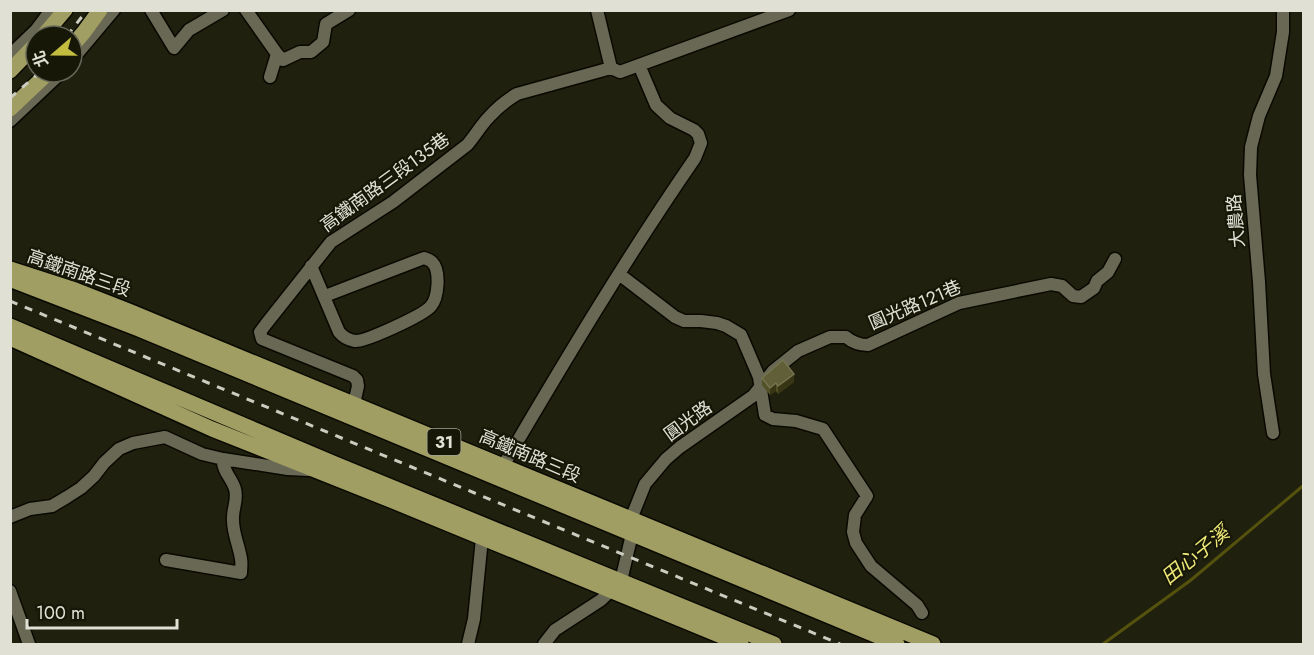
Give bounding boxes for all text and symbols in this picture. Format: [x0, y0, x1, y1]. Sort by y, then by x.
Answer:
north arrow [24, 24, 84, 84]
text: 北 [27, 48, 54, 70]
street label: 高鐵南路三段135巷 [315, 126, 455, 238]
street label: 大農路 [1221, 193, 1251, 249]
street label: 高鐵南路三段 [24, 243, 134, 303]
street label: 圓光路121巷 [865, 274, 965, 336]
street label: 圓光路 [659, 395, 717, 447]
street label: 高鐵南路三段 [475, 423, 585, 489]
road number: 31 [428, 429, 460, 455]
water label: 田心子溪 [1155, 517, 1238, 592]
scale bar [27, 592, 177, 630]
text: 100 m [36, 600, 85, 626]

